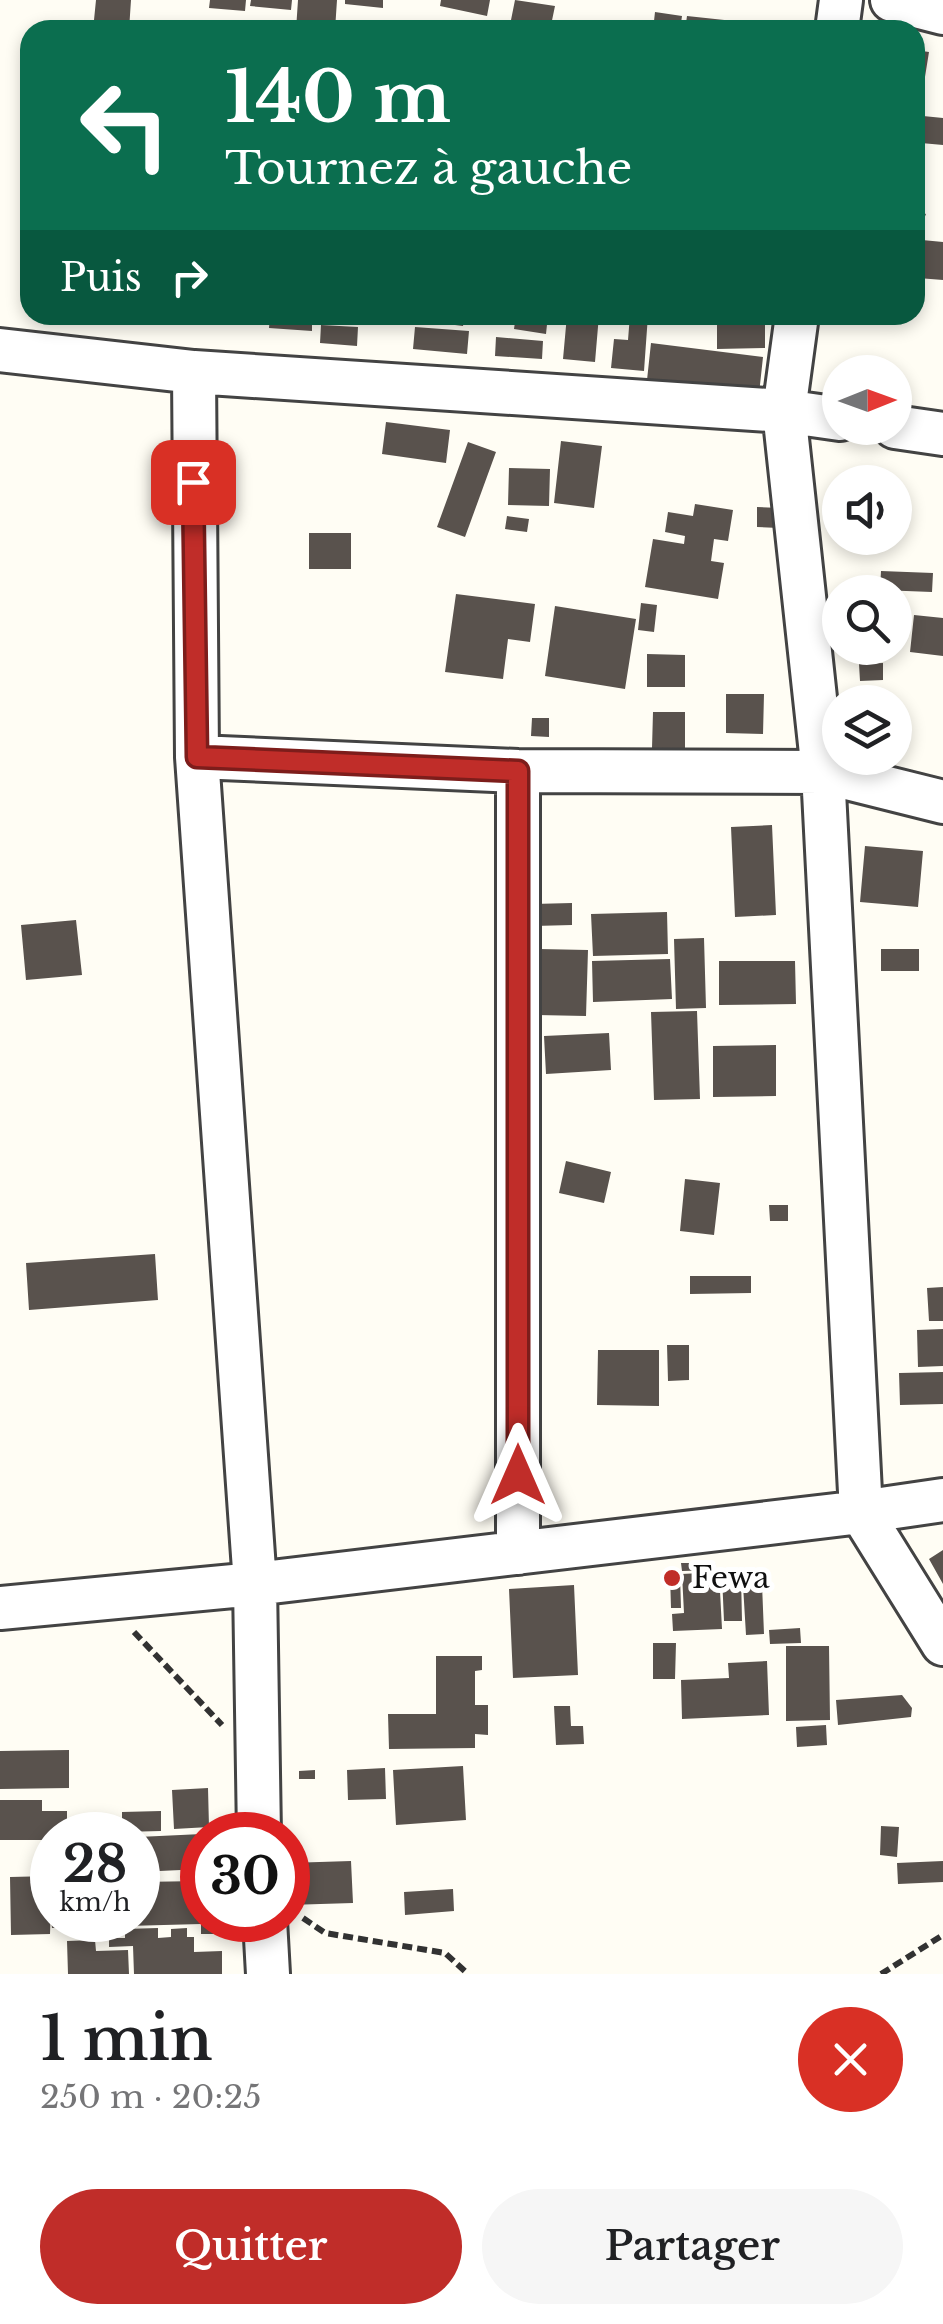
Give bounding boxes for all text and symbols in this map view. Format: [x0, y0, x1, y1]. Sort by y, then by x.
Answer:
text: 140 m [225, 54, 451, 141]
icon: left [60, 60, 190, 190]
text: Tournez à gauche [225, 140, 632, 196]
icon: right [162, 250, 217, 305]
text: Puis [60, 254, 142, 301]
north arrow [822, 355, 912, 445]
map controls [822, 355, 912, 775]
pin [151, 440, 236, 525]
icon: arrive [166, 455, 221, 510]
button: sound [822, 465, 912, 555]
button: search [822, 575, 912, 665]
button: layers [822, 685, 912, 775]
position arrow [466, 1423, 570, 1527]
place label: Fewa [692, 1559, 770, 1596]
marker: Fewa [661, 1567, 683, 1589]
speed limit sign: 30 [180, 1812, 310, 1942]
text: 28 [63, 1833, 127, 1896]
text: km/h [60, 1887, 130, 1918]
text: 1 min [40, 2002, 213, 2076]
button: close [798, 2007, 903, 2112]
text: 250 m · 20:25 [40, 2077, 261, 2117]
button: Quitter [40, 2189, 462, 2304]
button: Partager [482, 2189, 903, 2304]

